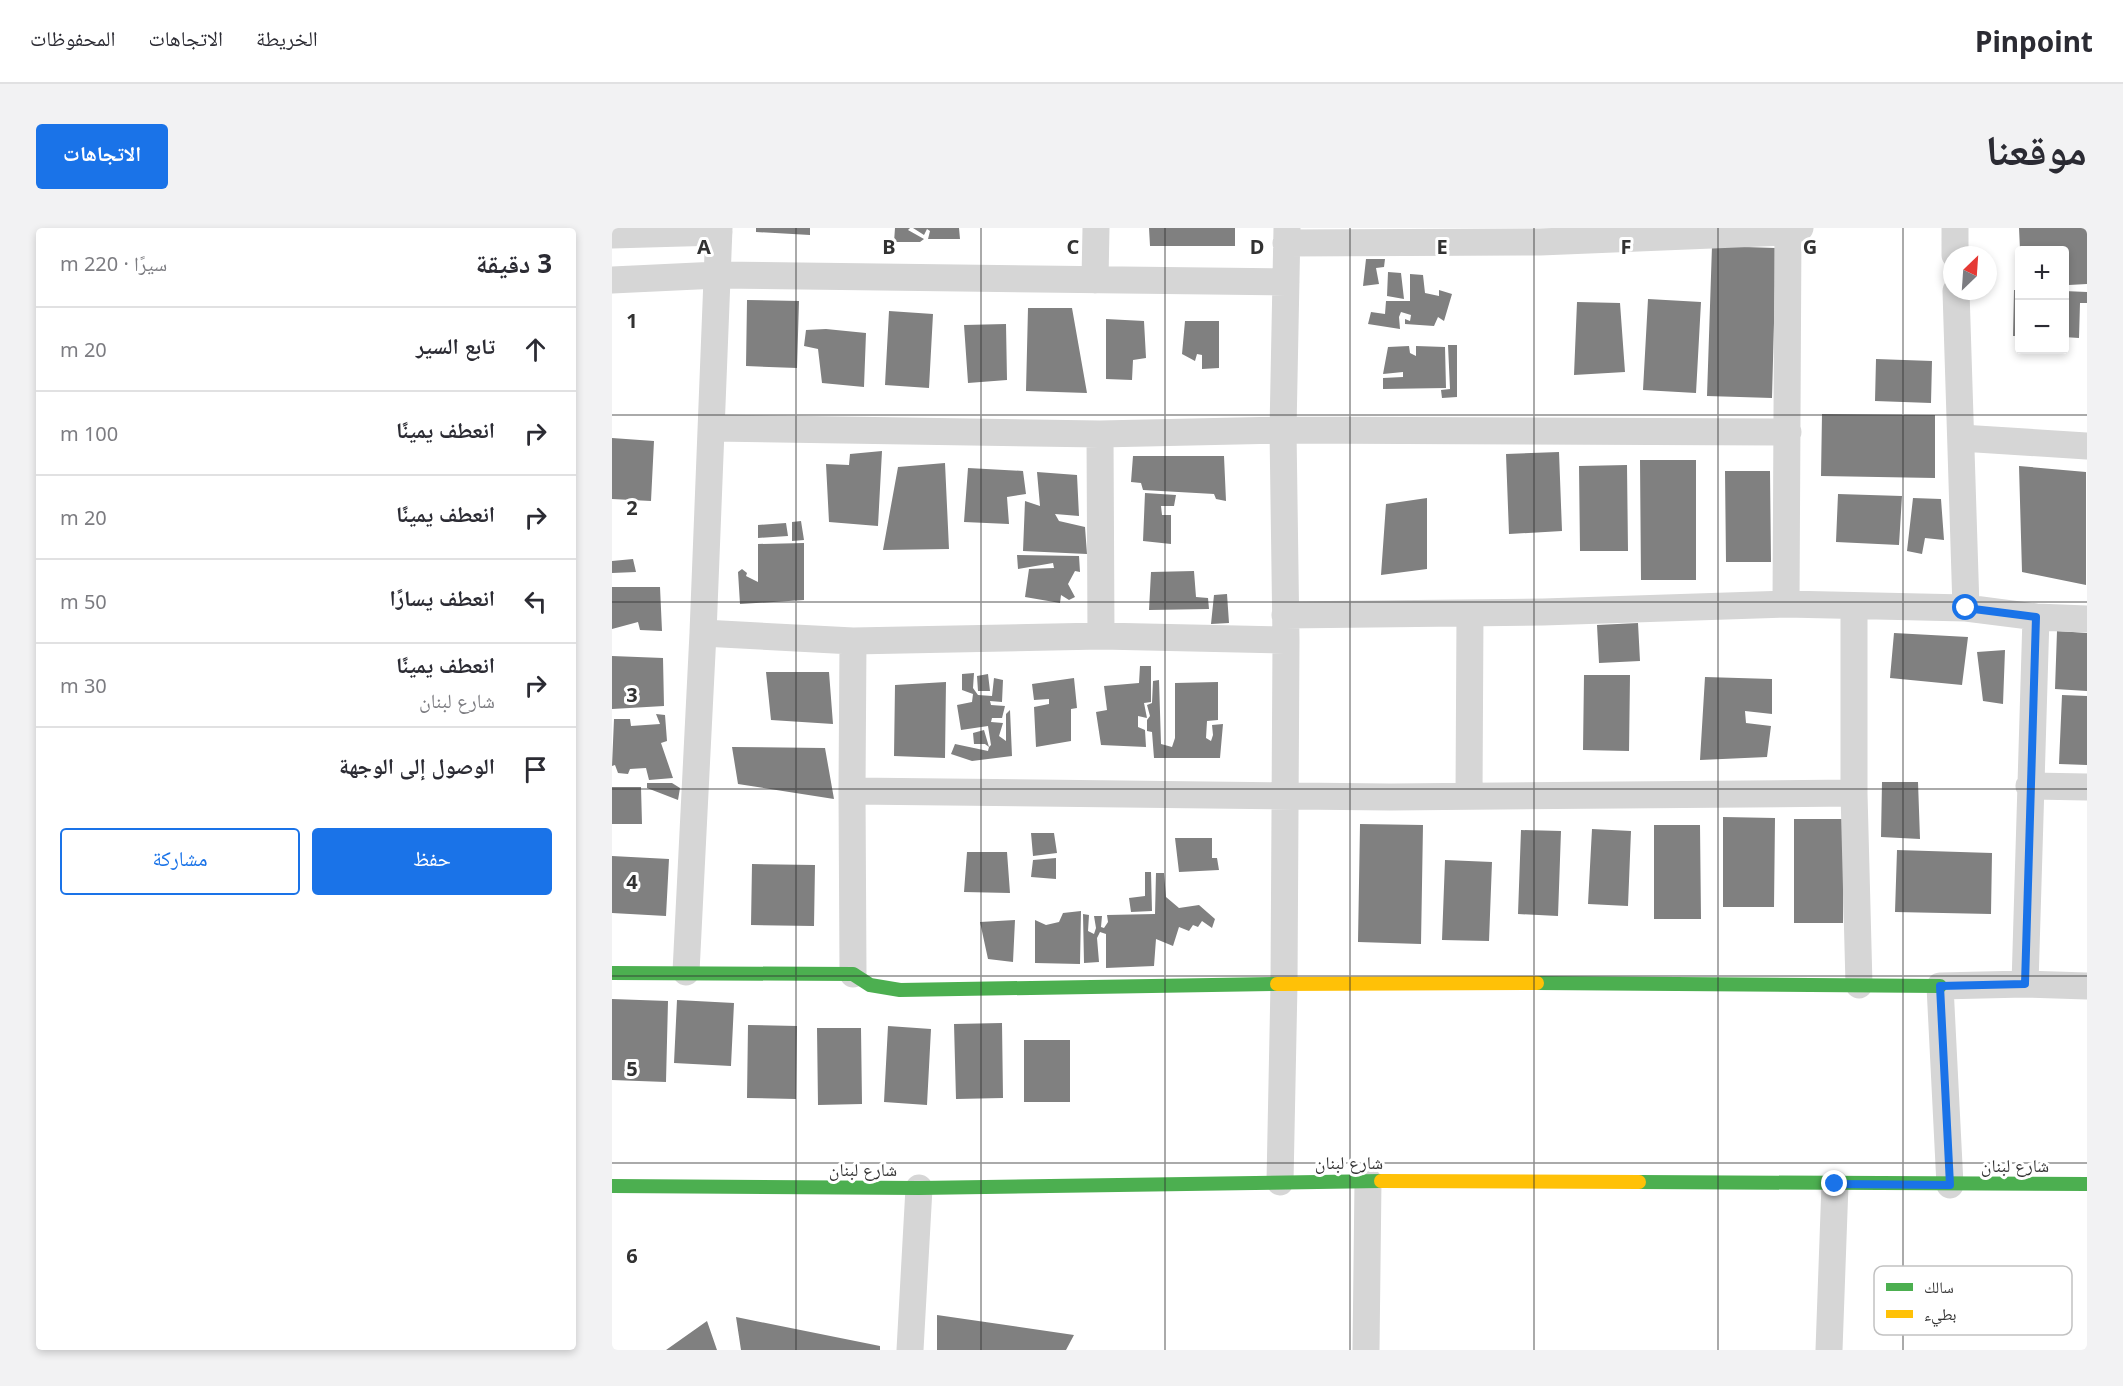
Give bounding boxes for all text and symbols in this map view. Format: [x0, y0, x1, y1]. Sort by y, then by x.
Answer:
text: Pinpoint [1975, 22, 2093, 60]
text: المحفوظات [30, 24, 115, 52]
text: الاتجاهات [148, 24, 223, 52]
text: الخريطة [256, 24, 318, 52]
text: موقعنا [1986, 120, 2087, 177]
button: الاتجاهات [36, 124, 168, 189]
text: A [697, 233, 711, 260]
text: B [882, 233, 896, 260]
text: C [1067, 233, 1080, 260]
text: D [1250, 233, 1264, 260]
text: E [1436, 233, 1448, 260]
text: F [1621, 233, 1631, 260]
text: G [1803, 233, 1817, 260]
text: 3 دقيقة [476, 245, 552, 281]
north arrow [1943, 246, 1997, 300]
map controls [2015, 246, 2069, 354]
button: + [2015, 246, 2069, 300]
text: سيرًا · 220 m [60, 250, 167, 277]
button: − [2015, 300, 2069, 354]
text: 1 [626, 307, 638, 334]
text: تابع السير [416, 330, 495, 360]
icon: ahead [519, 333, 552, 366]
text: 20 m [60, 336, 107, 363]
text: انعطف يمينًا [396, 414, 495, 444]
icon: right [519, 417, 552, 450]
text: 100 m [60, 420, 118, 447]
text: 2 [626, 494, 638, 521]
text: انعطف يمينًا [396, 498, 495, 528]
icon: right [519, 501, 552, 534]
text: 20 m [60, 504, 107, 531]
text: انعطف يسارًا [390, 582, 495, 612]
icon: left [519, 585, 552, 618]
text: 50 m [60, 588, 107, 615]
route start [1952, 594, 1978, 620]
text: انعطف يمينًا [396, 649, 495, 679]
icon: right [519, 669, 552, 702]
text: 30 m [60, 672, 107, 699]
text: 3 [626, 681, 638, 708]
text: شارع لبنان [419, 687, 495, 714]
text: الوصول إلى الوجهة [339, 750, 495, 780]
icon: arrive [519, 753, 552, 786]
button: مشاركة [60, 828, 300, 895]
button: حفظ [312, 828, 552, 895]
text: 4 [626, 868, 638, 895]
text: 5 [626, 1055, 638, 1082]
street label: شارع لبنان [1315, 1150, 1383, 1174]
street label: شارع لبنان [1981, 1153, 2049, 1177]
street label: شارع لبنان [829, 1157, 897, 1181]
route end [1821, 1170, 1847, 1196]
text: 6 [626, 1242, 638, 1269]
legend [1874, 1266, 2072, 1335]
text: سالك [1924, 1276, 1954, 1298]
text: بطيء [1924, 1303, 1956, 1327]

